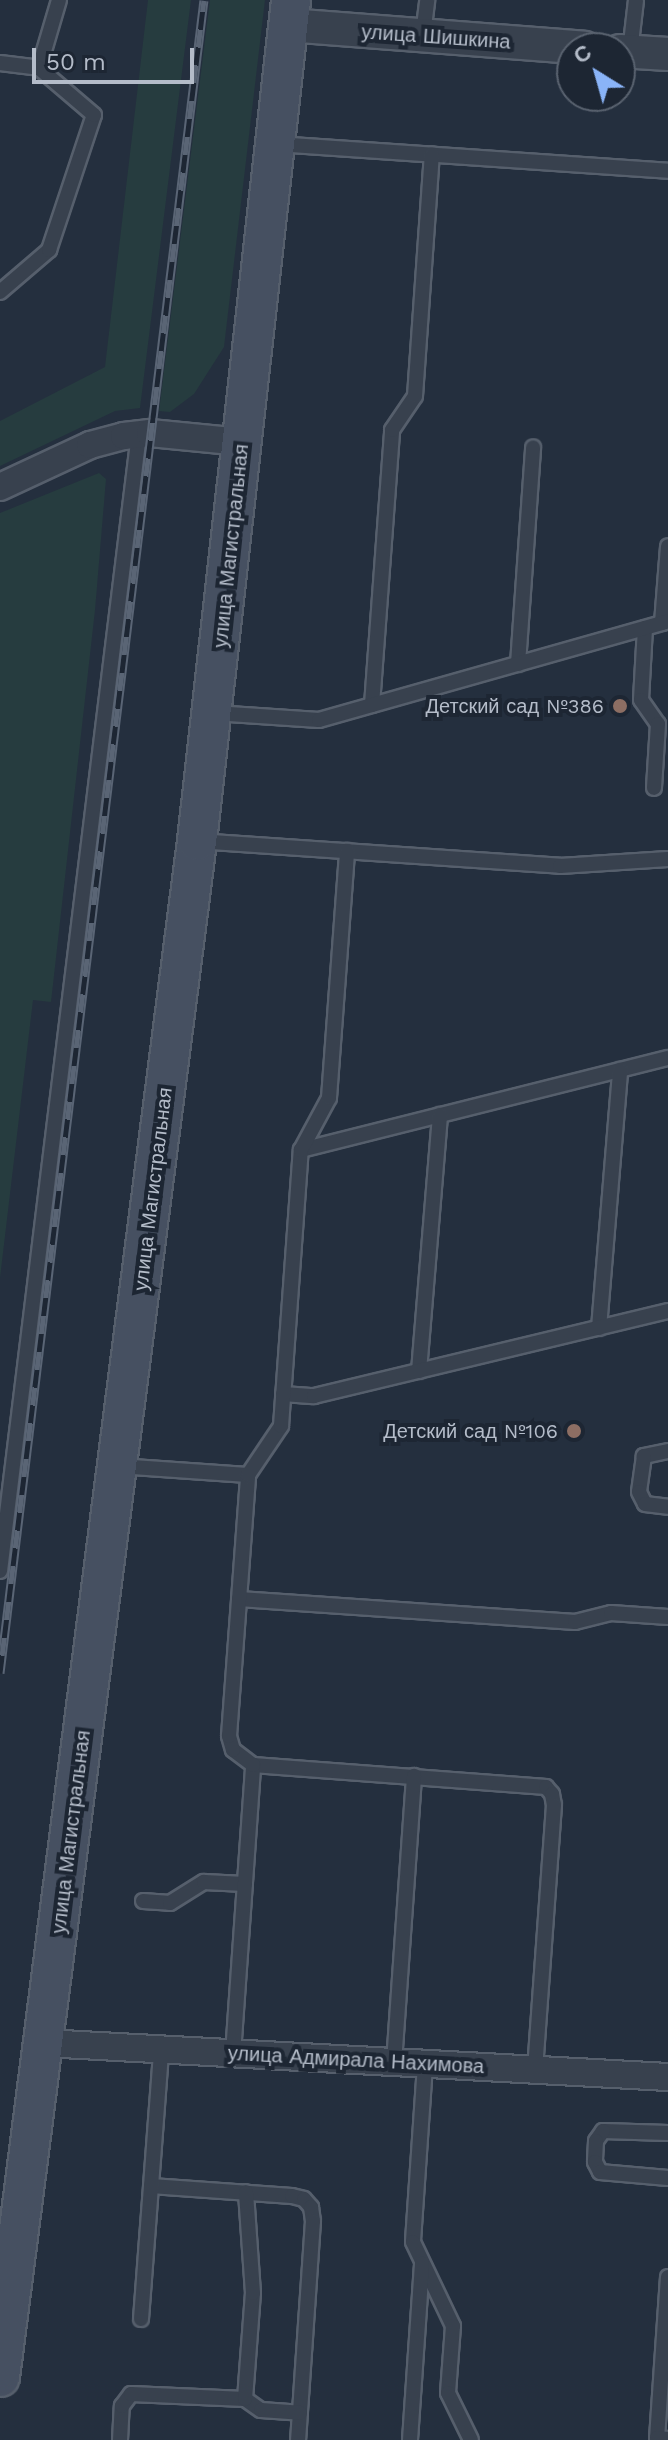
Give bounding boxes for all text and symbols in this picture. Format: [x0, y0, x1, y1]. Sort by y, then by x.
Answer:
street label: улица Шишкина [361, 20, 511, 54]
scale bar [36, 32, 198, 82]
north arrow [556, 32, 636, 112]
text: С [569, 39, 596, 69]
text: 50 m [46, 48, 106, 76]
street label: улица Магистральная [208, 443, 254, 649]
place label: Детский сад №386 [426, 694, 604, 718]
marker: Детский сад №386 [611, 697, 629, 715]
street label: улица Магистральная [129, 1086, 177, 1292]
place label: Детский сад №106 [383, 1419, 558, 1443]
marker: Детский сад №106 [565, 1422, 583, 1440]
street label: улица Магистральная [47, 1729, 95, 1935]
street label: улица Адмирала Нахимова [227, 2041, 485, 2079]

